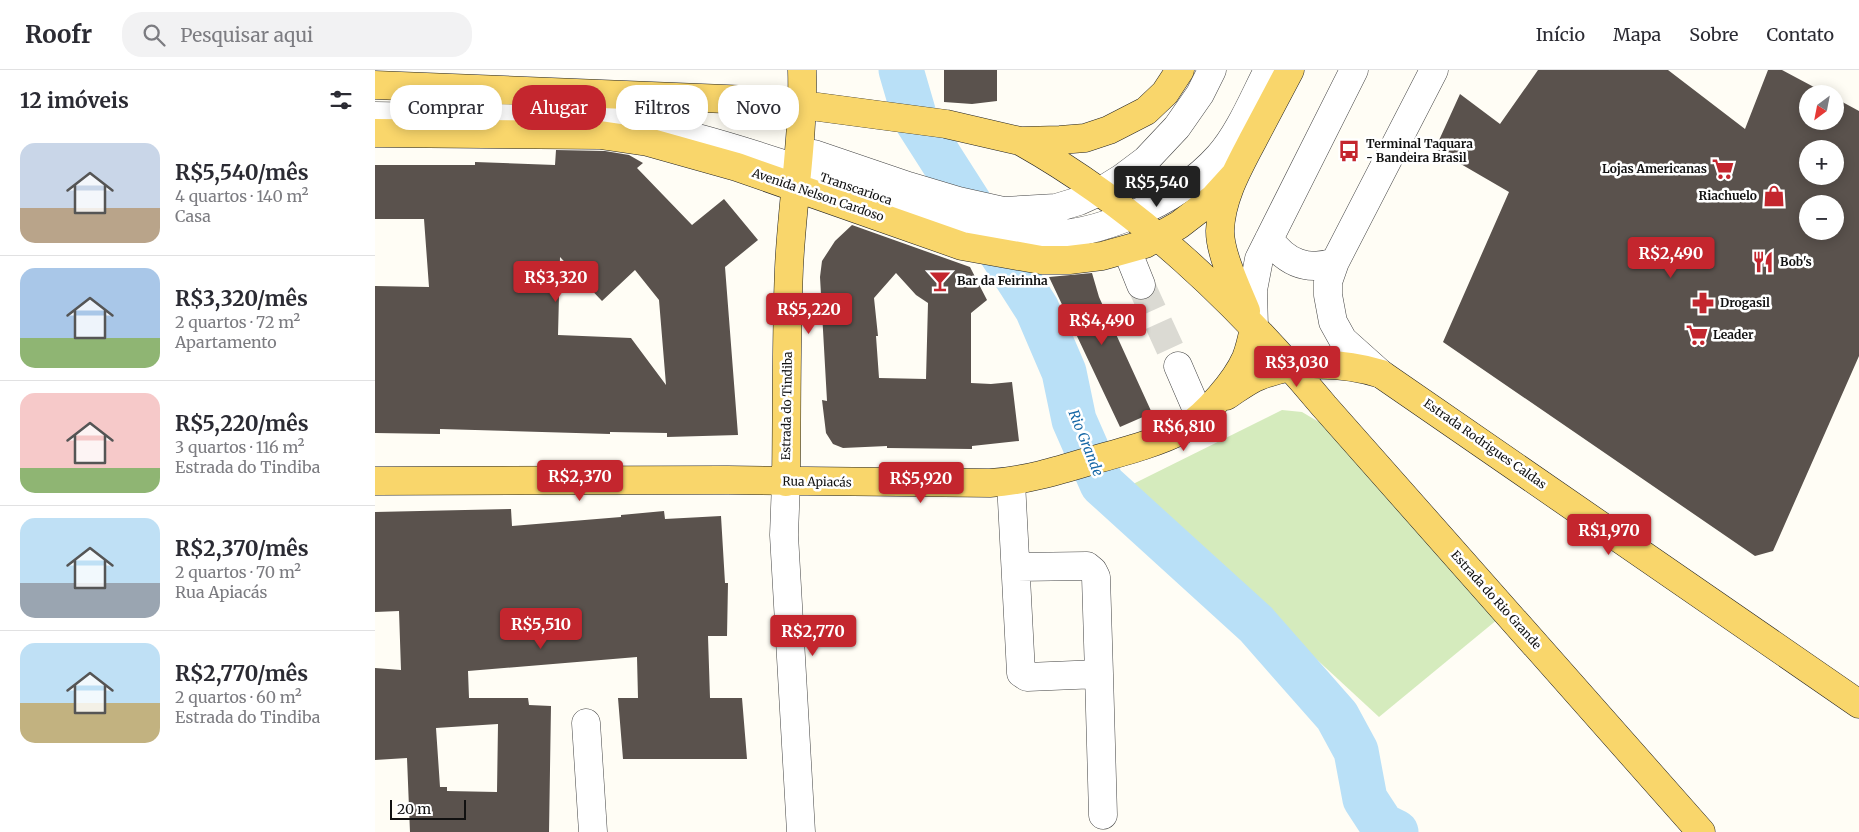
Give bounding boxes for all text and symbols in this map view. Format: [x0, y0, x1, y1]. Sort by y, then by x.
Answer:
search box [122, 12, 472, 57]
text: Roofr [25, 19, 92, 50]
icon: search [140, 21, 168, 49]
text: Pesquisar aqui [180, 23, 313, 47]
text: Início [1536, 23, 1585, 46]
text: Mapa [1613, 23, 1661, 46]
text: Sobre [1689, 23, 1739, 46]
text: Contato [1767, 23, 1834, 46]
chip: Comprar [390, 85, 502, 130]
chip: Alugar [512, 85, 606, 130]
chip: Filtros [616, 85, 708, 130]
chip: Novo [718, 85, 799, 130]
north arrow [1799, 85, 1844, 130]
map controls [1799, 85, 1844, 240]
icon: filters [327, 86, 355, 114]
text: 12 imóveis [20, 87, 129, 114]
place label: Terminal Taquara - Bandeira Brasil [1366, 136, 1473, 165]
bus stop icon: Terminal Taquara - Bandeira Brasil [1336, 138, 1362, 164]
button: + [1799, 140, 1844, 185]
supermarket icon: Lojas Americanas [1710, 156, 1736, 182]
text: R$5,540/mês [175, 159, 309, 186]
place label: Lojas Americanas [1602, 161, 1707, 176]
icon: home [60, 163, 120, 223]
street label: Avenida Nelson Cardoso [749, 165, 886, 224]
pin: R$5,540 [1111, 166, 1203, 208]
street label: Transcarioca [818, 169, 895, 208]
text: R$5,540 [1125, 172, 1189, 192]
shop icon: Riachuelo [1761, 183, 1787, 209]
text: 4 quartos · 140 m² [175, 186, 309, 206]
place label: Riachuelo [1699, 188, 1757, 203]
button: − [1799, 195, 1844, 240]
text: Casa [175, 206, 211, 226]
pin: R$2,490 [1625, 236, 1717, 279]
text: R$2,490 [1639, 243, 1703, 263]
restaurant icon: Bob's [1750, 249, 1776, 275]
place label: Bob's [1780, 254, 1812, 269]
pin: R$3,320 [510, 260, 602, 303]
text: R$3,320 [524, 267, 588, 287]
bar icon: Bar da Feirinha [927, 268, 953, 294]
place label: Bar da Feirinha [957, 273, 1048, 288]
text: R$3,320/mês [175, 285, 308, 312]
icon: home [60, 288, 120, 348]
pharmacy icon: Drogasil [1690, 290, 1716, 316]
pin: R$5,220 [763, 292, 855, 335]
place label: Drogasil [1720, 295, 1770, 310]
text: R$5,220 [777, 299, 841, 319]
pin: R$4,490 [1056, 304, 1148, 346]
text: R$4,490 [1069, 310, 1135, 330]
text: 2 quartos · 72 m² [175, 312, 300, 332]
supermarket icon: Leader [1684, 322, 1710, 348]
place label: Leader [1713, 327, 1754, 342]
text: Apartamento [175, 332, 277, 352]
pin: R$3,030 [1251, 346, 1343, 388]
street label: Estrada do Tindiba [778, 351, 795, 461]
text: R$3,030 [1265, 352, 1329, 372]
street label: Estrada Rodrigues Caldas [1421, 395, 1550, 492]
water label: Rio Grande [1065, 407, 1107, 479]
text: R$5,220/mês [175, 410, 309, 437]
pin: R$6,810 [1138, 410, 1230, 452]
icon: home [60, 413, 120, 473]
text: R$6,810 [1153, 416, 1215, 436]
text: 3 quartos · 116 m² [175, 437, 305, 457]
text: Estrada do Tindiba [175, 457, 320, 477]
pin: R$2,370 [534, 460, 626, 502]
pin: R$5,920 [875, 462, 967, 504]
text: R$2,370 [548, 466, 612, 486]
text: R$5,920 [890, 468, 952, 488]
street label: Rua Apiacás [782, 473, 852, 490]
pin: R$1,970 [1563, 514, 1655, 556]
text: R$1,970 [1578, 520, 1640, 540]
text: R$2,370/mês [175, 535, 309, 562]
icon: home [60, 538, 120, 598]
street label: Estrada do Rio Grande [1448, 547, 1545, 652]
text: 2 quartos · 70 m² [175, 562, 301, 582]
text: Rua Apiacás [175, 582, 267, 602]
pin: R$5,510 [495, 608, 587, 650]
text: R$5,510 [511, 614, 571, 634]
pin: R$2,770 [767, 614, 859, 657]
text: R$2,770 [781, 621, 845, 641]
text: R$2,770/mês [175, 660, 308, 687]
icon: home [60, 663, 120, 723]
text: 2 quartos · 60 m² [175, 687, 302, 707]
text: Estrada do Tindiba [175, 707, 320, 727]
scale bar [390, 797, 466, 820]
text: 20 m [397, 800, 431, 818]

